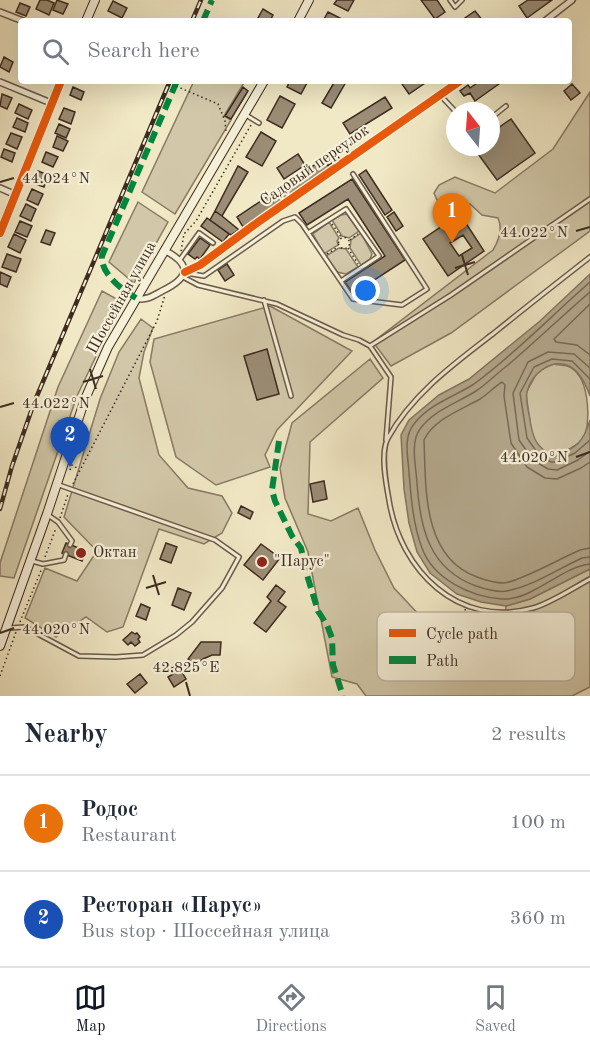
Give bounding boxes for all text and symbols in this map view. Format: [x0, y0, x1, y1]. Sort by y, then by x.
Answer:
search box [18, 18, 572, 84]
icon: search [39, 35, 72, 68]
text: Search here [87, 40, 200, 62]
north arrow [446, 102, 500, 156]
street label: Садовый переулок [258, 122, 372, 210]
text: 44.024°N [22, 172, 90, 187]
pin: 1 [432, 194, 472, 243]
text: 44.022°N [500, 226, 568, 241]
street label: Шоссейная улица [84, 239, 160, 357]
your location [351, 276, 380, 305]
text: 44.022°N [22, 397, 90, 412]
pin: 2 [50, 418, 90, 467]
text: 44.020°N [500, 451, 568, 466]
place label: Октан [93, 545, 137, 561]
marker: Октан [74, 546, 88, 560]
place label: "Парус" [274, 554, 330, 570]
marker: "Парус" [255, 555, 269, 569]
legend [377, 612, 575, 681]
text: 44.020°N [22, 623, 90, 638]
text: Cycle path [426, 627, 498, 643]
text: Path [426, 654, 459, 670]
text: 42.825°E [153, 661, 219, 676]
text: Nearby [24, 722, 108, 748]
text: 2 results [491, 725, 566, 745]
text: Родос [81, 799, 138, 821]
text: 1 [38, 813, 49, 833]
text: 100 m [510, 813, 566, 833]
text: Restaurant [81, 826, 177, 846]
text: Ресторан «Парус» [81, 895, 263, 917]
text: 2 [38, 909, 49, 929]
text: 360 m [510, 909, 566, 929]
text: Bus stop · Шоссейная улица [81, 922, 330, 942]
tab: Map [74, 981, 107, 1037]
tab: Directions [256, 981, 327, 1037]
tab: Saved [475, 981, 516, 1037]

